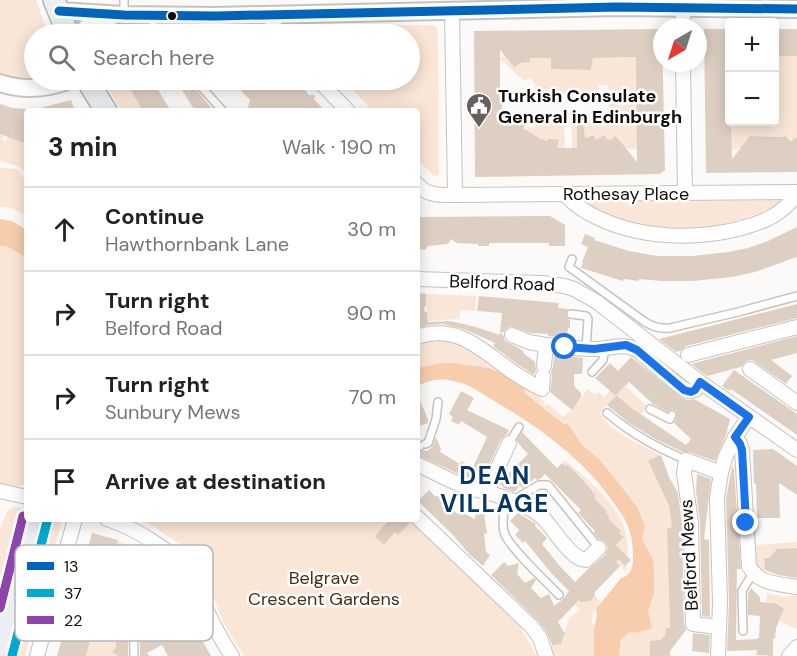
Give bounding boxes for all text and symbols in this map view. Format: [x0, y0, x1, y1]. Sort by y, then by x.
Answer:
unlabelled marker [166, 10, 178, 22]
north arrow [653, 18, 707, 72]
map controls [725, 18, 779, 126]
button: + [725, 18, 779, 72]
search box [24, 24, 420, 90]
icon: search [45, 41, 78, 74]
text: Search here [93, 43, 214, 72]
button: − [725, 72, 779, 126]
place label: Turkish Consulate General in Edinburgh [498, 84, 682, 129]
public building icon: Turkish Consulate General in Edinburgh [464, 91, 494, 129]
text: 3 min [48, 130, 117, 164]
text: Walk · 190 m [282, 134, 396, 160]
street label: Rothesay Place [563, 182, 689, 206]
text: Continue [105, 202, 204, 231]
icon: ahead [48, 213, 81, 246]
text: 30 m [347, 216, 396, 242]
text: Hawthornbank Lane [105, 231, 289, 257]
street label: Belford Road [449, 269, 555, 297]
text: Turn right [105, 286, 210, 315]
icon: right [48, 297, 81, 330]
text: 90 m [347, 300, 396, 326]
text: Belford Road [105, 315, 223, 341]
route start [551, 333, 577, 359]
text: Turn right [105, 370, 210, 399]
icon: right [48, 381, 81, 414]
text: 70 m [349, 384, 396, 410]
text: Sunbury Mews [105, 399, 240, 425]
district label: DEAN VILLAGE [440, 460, 550, 519]
icon: arrive [48, 465, 81, 498]
text: Arrive at destination [105, 467, 326, 496]
street label: Belford Mews [674, 499, 704, 611]
route end [732, 509, 758, 535]
legend [15, 545, 213, 641]
text: 13 [64, 556, 78, 577]
park label: Belgrave Crescent Gardens [248, 566, 400, 611]
text: 37 [64, 583, 82, 604]
text: 22 [64, 610, 82, 631]

